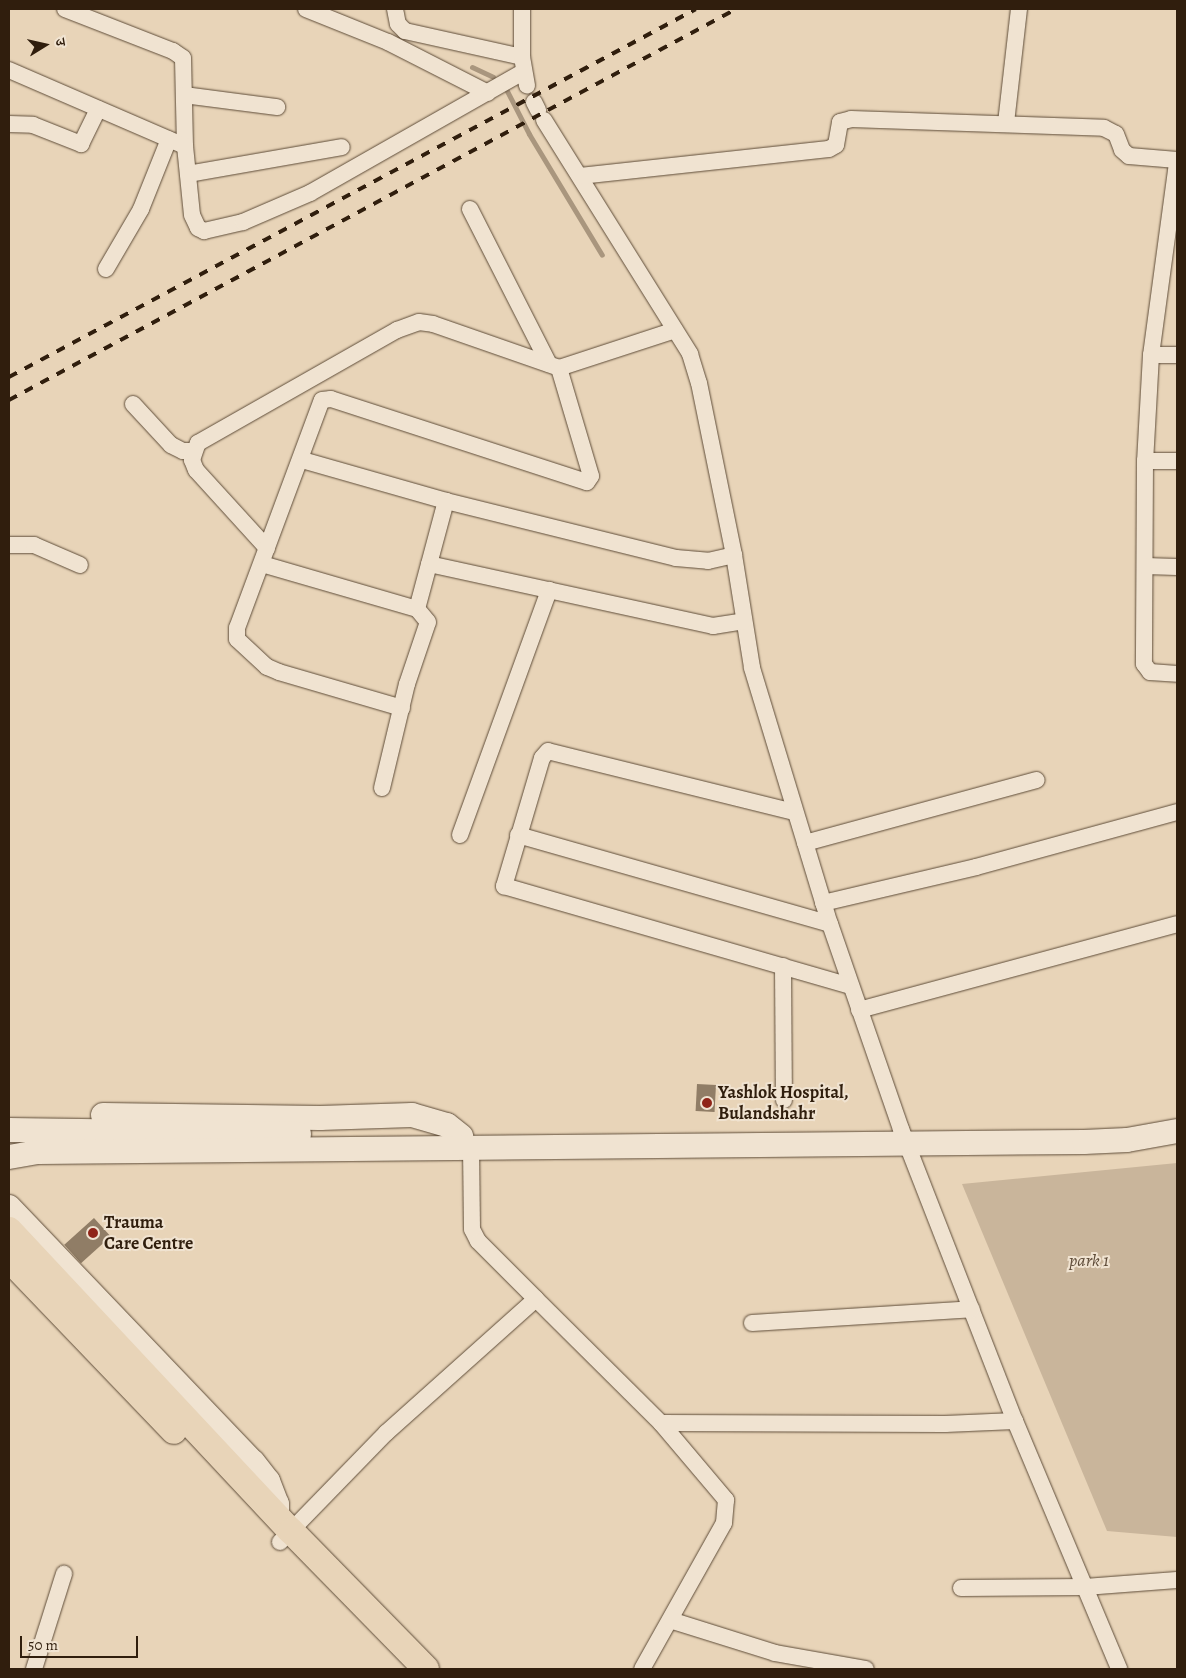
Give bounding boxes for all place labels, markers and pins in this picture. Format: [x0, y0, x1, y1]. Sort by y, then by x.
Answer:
place label: Yashlok Hospital, Bulandshahr [718, 1082, 849, 1124]
marker: Yashlok Hospital, Bulandshahr [700, 1096, 714, 1110]
place label: Trauma Care Centre [104, 1212, 193, 1254]
marker: Trauma Care Centre [86, 1226, 100, 1240]

